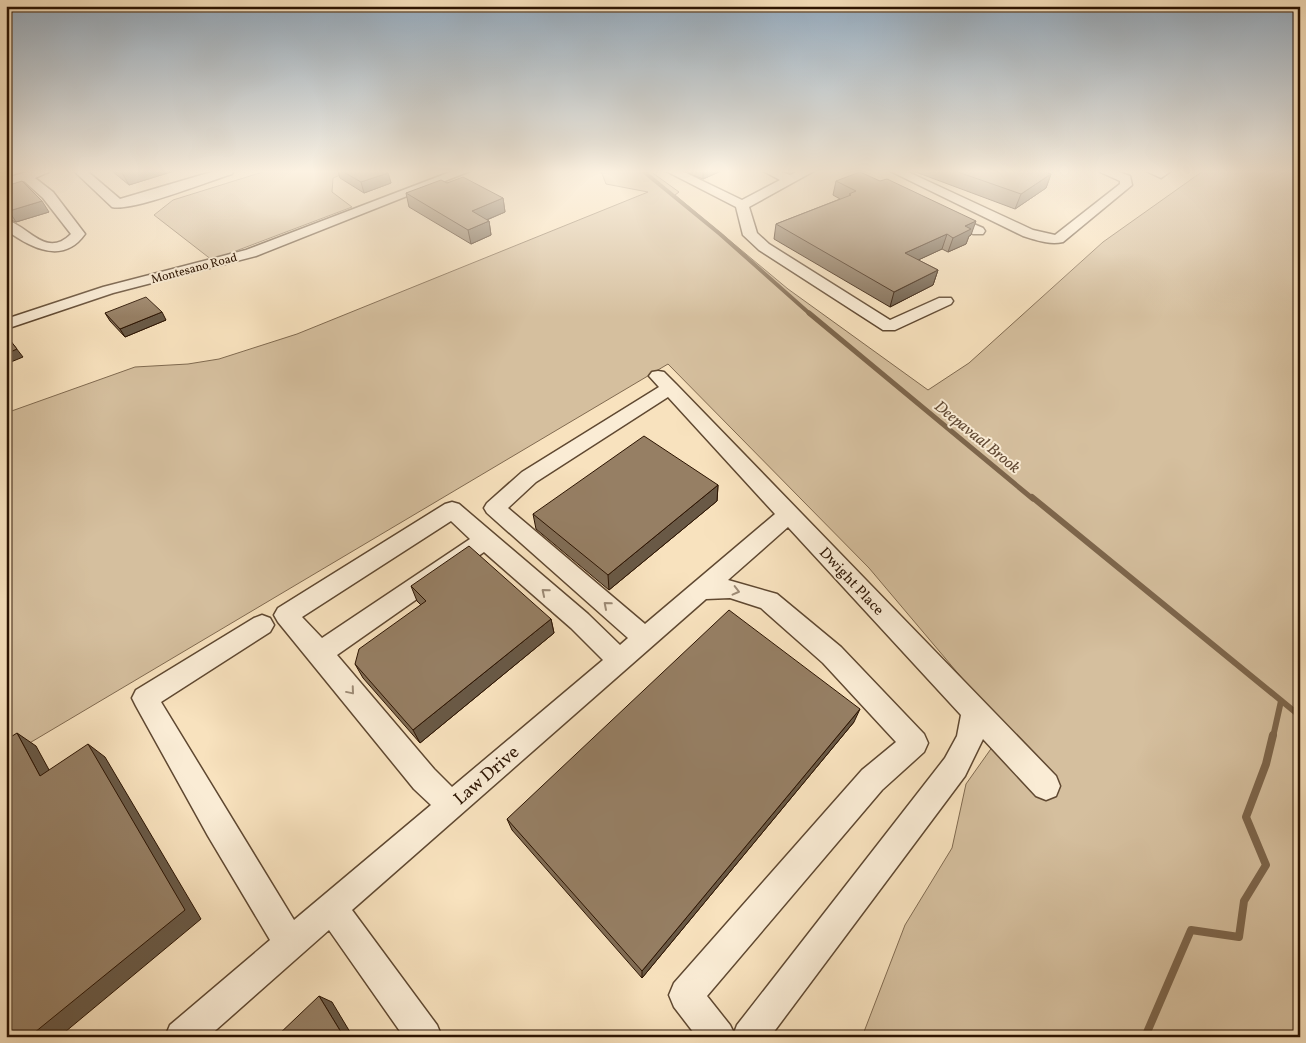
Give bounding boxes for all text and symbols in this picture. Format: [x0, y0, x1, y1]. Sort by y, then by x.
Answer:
street label: Montesano Road [149, 250, 239, 288]
water label: Deepavaal Brook [929, 396, 1025, 479]
street label: Dwight Place [814, 543, 888, 621]
one-way arrow [731, 585, 740, 596]
one-way arrow [542, 589, 551, 598]
one-way arrow [604, 602, 613, 611]
one-way arrow [346, 685, 354, 694]
street label: Law Drive [449, 741, 525, 812]

